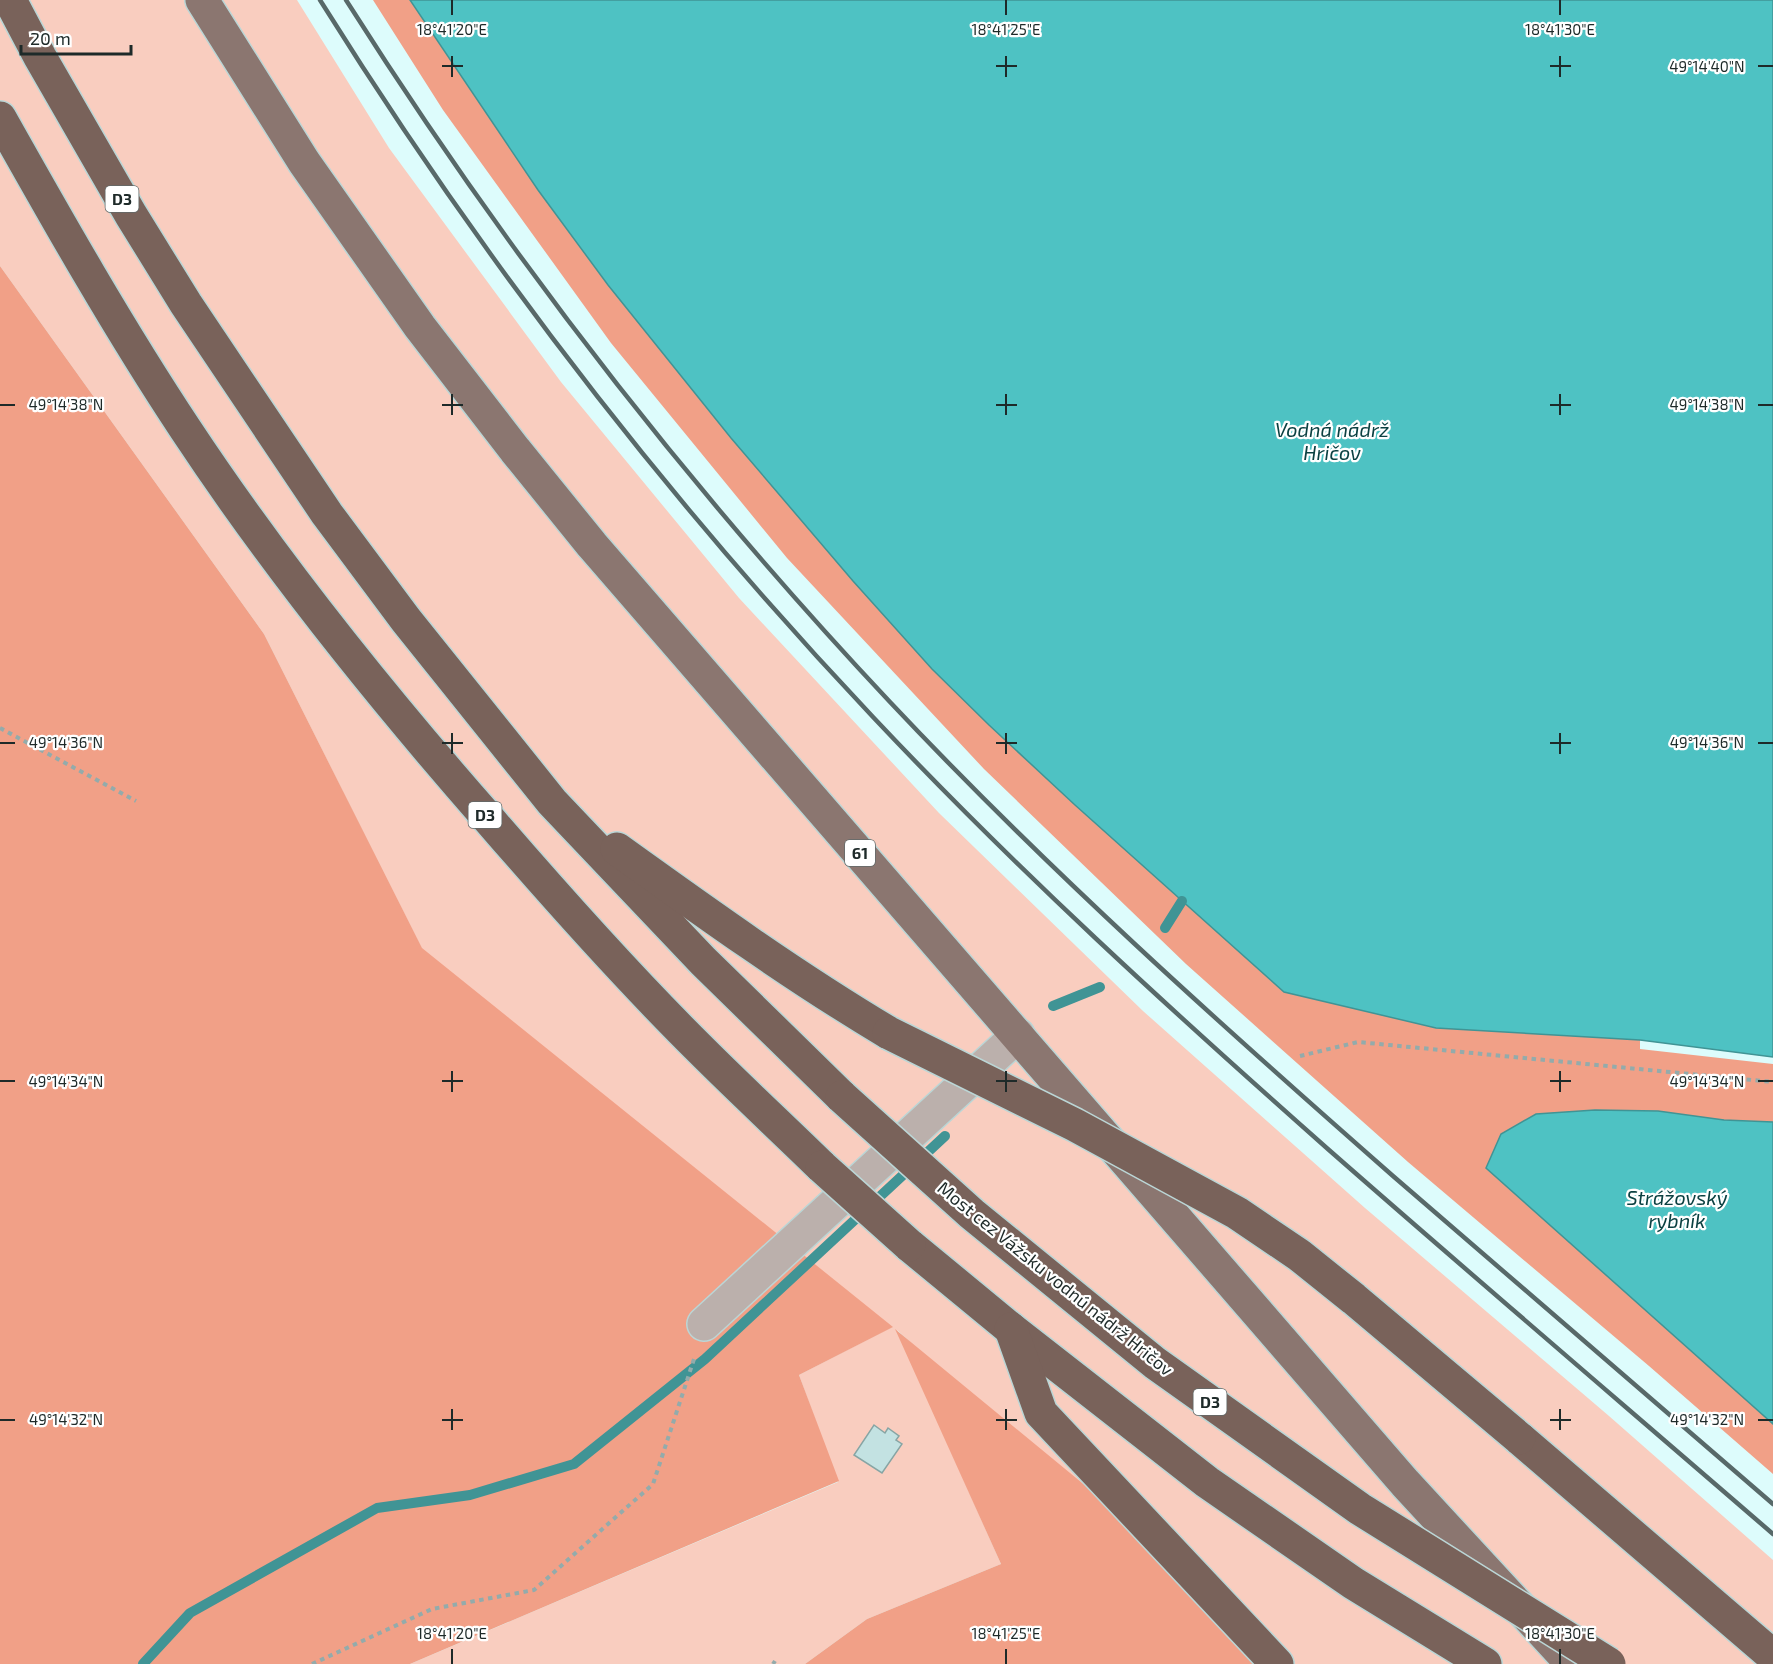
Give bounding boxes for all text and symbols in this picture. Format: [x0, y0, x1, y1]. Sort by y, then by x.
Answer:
scale bar [21, 18, 130, 56]
text: 18°41'20"E [417, 20, 487, 38]
text: 18°41'25"E [971, 20, 1041, 38]
text: 18°41'30"E [1525, 20, 1595, 38]
text: 20 m [30, 27, 71, 49]
text: 49°14'40"N [1669, 57, 1745, 75]
road number: D3 [106, 186, 138, 212]
text: 49°14'38"N [29, 395, 103, 413]
text: 49°14'38"N [1670, 395, 1744, 413]
water label: Vodná nádrž Hričov [1275, 417, 1389, 464]
text: 49°14'36"N [29, 733, 103, 751]
text: 49°14'36"N [1670, 733, 1744, 751]
road number: D3 [468, 802, 502, 828]
road number: 61 [845, 840, 875, 866]
text: 49°14'34"N [29, 1072, 103, 1090]
text: 49°14'34"N [1670, 1072, 1744, 1090]
street label: Most cez Vážsku vodnú nádrž Hričov [933, 1176, 1178, 1380]
water label: Strážovský rybník [1626, 1185, 1728, 1233]
road number: D3 [1194, 1389, 1226, 1415]
text: 49°14'32"N [29, 1410, 103, 1428]
text: 49°14'32"N [1670, 1410, 1744, 1428]
text: 18°41'20"E [417, 1624, 487, 1642]
text: 18°41'25"E [971, 1624, 1041, 1642]
text: 18°41'30"E [1525, 1624, 1595, 1642]

